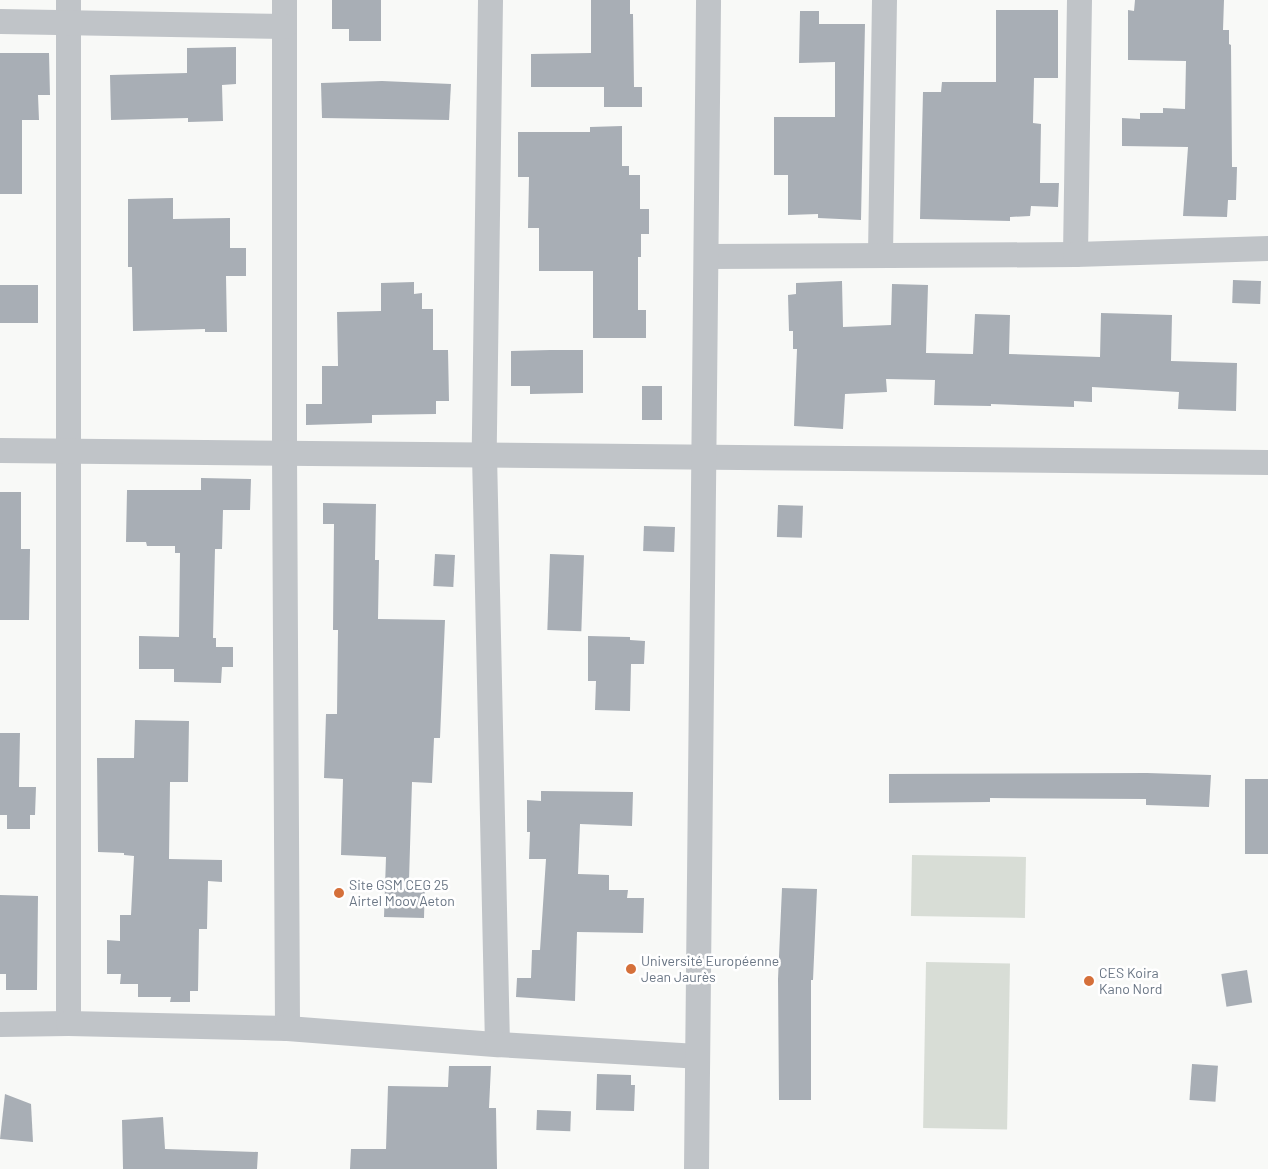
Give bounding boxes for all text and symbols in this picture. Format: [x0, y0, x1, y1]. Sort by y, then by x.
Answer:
place label: Site GSM CEG 25 Airtel Moov Aeton [349, 877, 455, 910]
marker: Site GSM CEG 25 Airtel Moov Aeton [333, 887, 345, 899]
place label: Université Européenne Jean Jaurès [641, 953, 779, 986]
marker: Université Européenne Jean Jaurès [625, 963, 637, 975]
place label: CES Koira Kano Nord [1099, 965, 1162, 998]
marker: CES Koira Kano Nord [1083, 975, 1095, 987]

